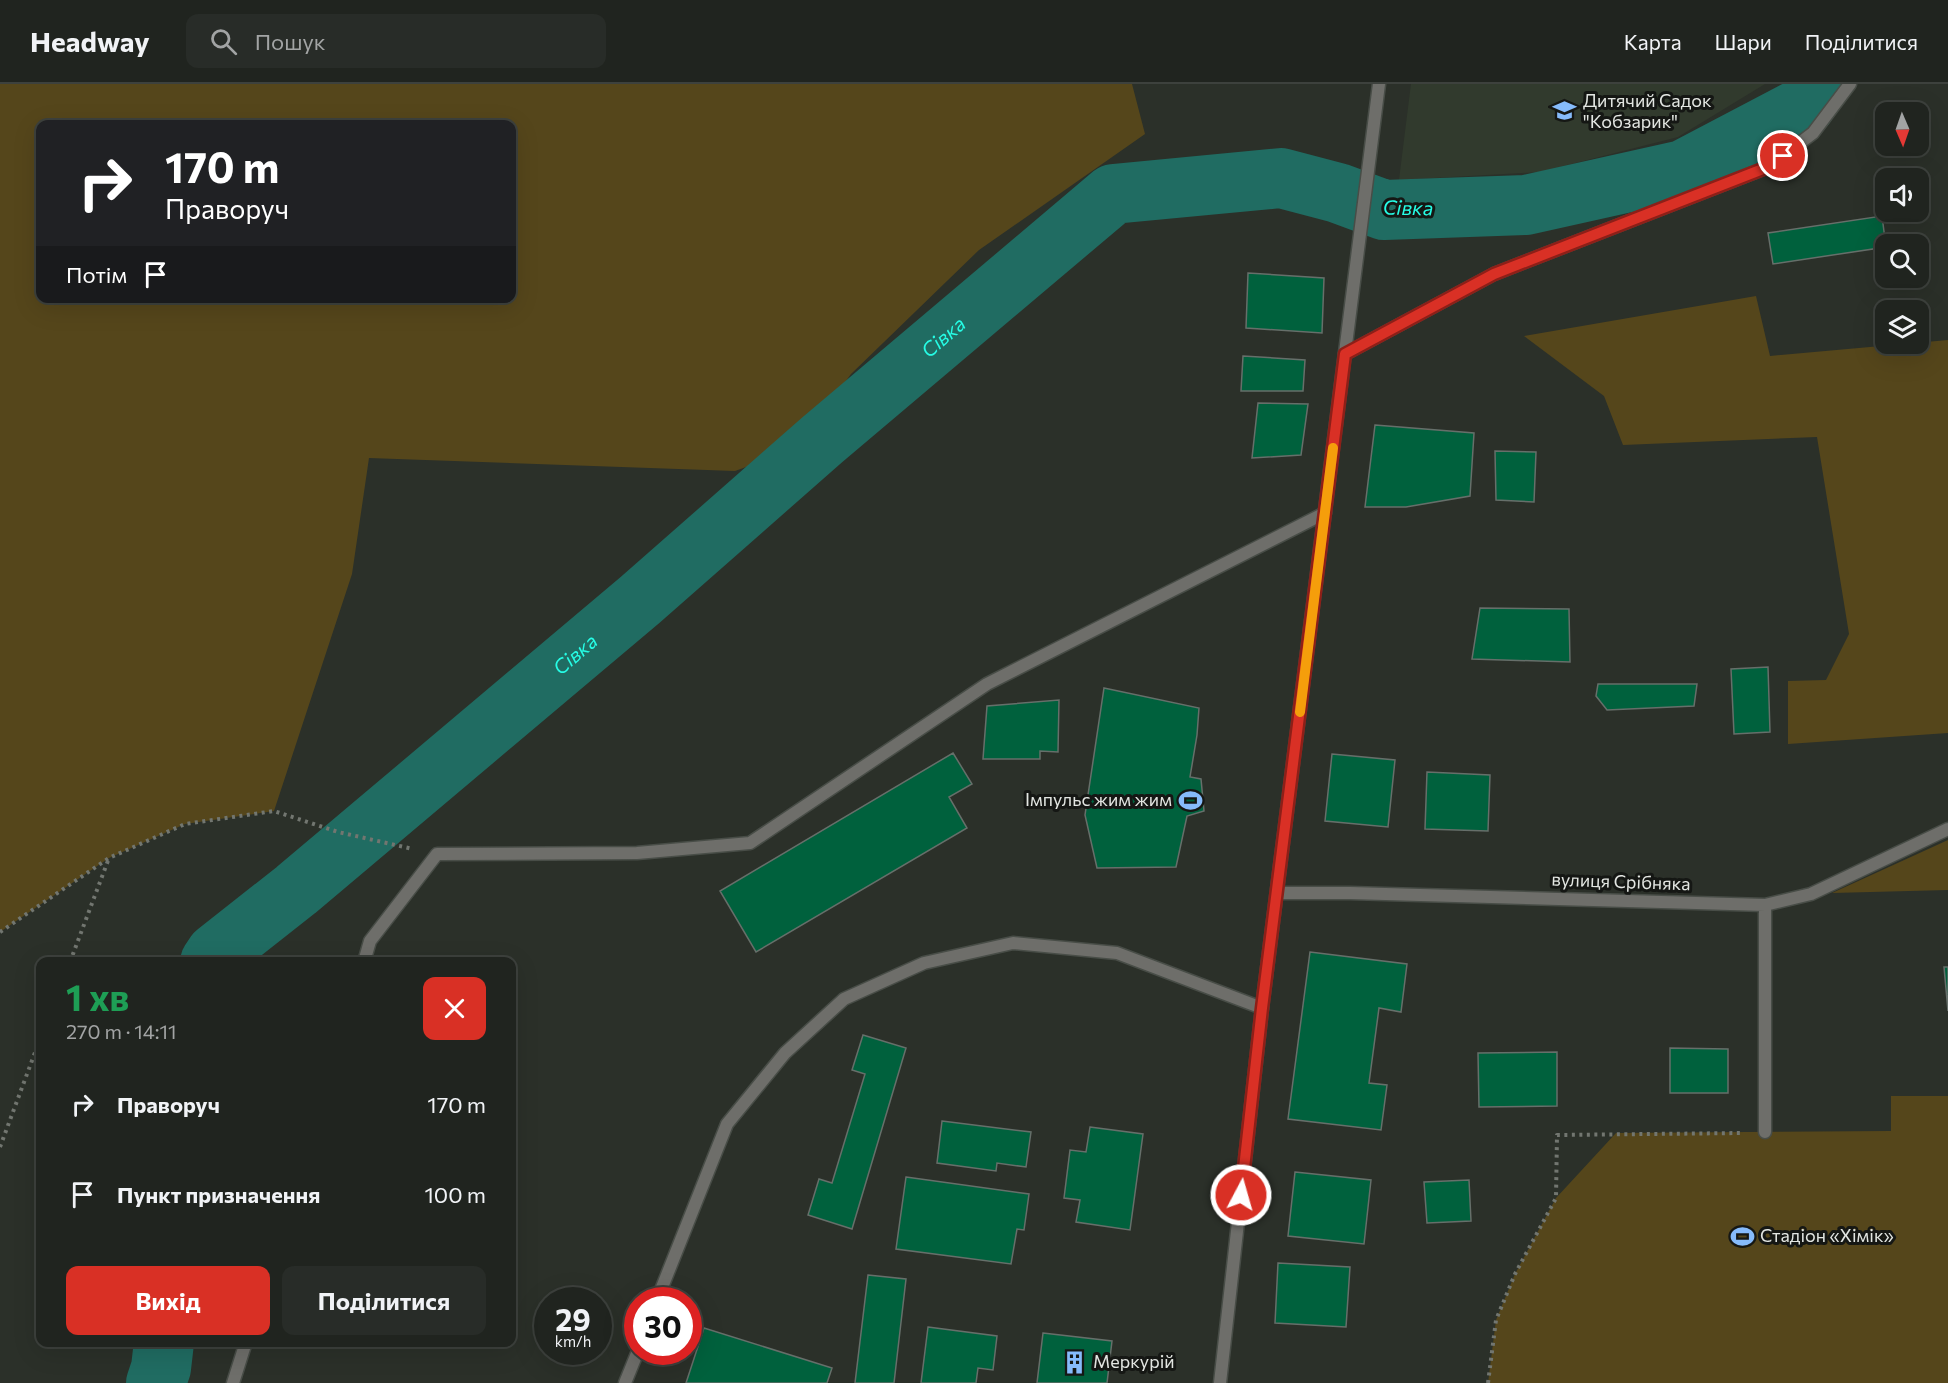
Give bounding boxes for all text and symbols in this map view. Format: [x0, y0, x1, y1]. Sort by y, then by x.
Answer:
search box [186, 14, 606, 68]
text: Headway [30, 24, 150, 58]
icon: search [207, 25, 240, 58]
text: Пошук [255, 28, 326, 55]
text: Карта [1624, 29, 1682, 54]
text: Шари [1715, 29, 1772, 54]
text: Поділитися [1805, 29, 1918, 54]
place label: Дитячий Садок "Кобзарик" [1583, 89, 1712, 132]
school or university icon: Дитячий Садок "Кобзарик" [1552, 98, 1578, 124]
north arrow [1875, 102, 1929, 156]
map controls [1875, 102, 1929, 354]
pin [1757, 130, 1808, 181]
icon: arrive [1766, 139, 1799, 172]
text: 170 m [165, 140, 279, 192]
icon: right [66, 144, 144, 222]
button: sound [1875, 168, 1929, 222]
text: Праворуч [165, 192, 289, 225]
water label: Сівка [1383, 195, 1433, 219]
button: search [1875, 234, 1929, 288]
icon: arrive [139, 258, 172, 291]
text: Потім [66, 261, 127, 288]
button: layers [1875, 300, 1929, 354]
water label: Сівка [916, 311, 970, 362]
water label: Сівка [548, 628, 602, 679]
sports icon: Імпульс жим жим [1177, 787, 1203, 813]
place label: Імпульс жим жим [1025, 788, 1172, 810]
street label: вулиця Срібняка [1551, 868, 1691, 894]
text: 1 хв [66, 974, 129, 1018]
button: close [423, 977, 486, 1040]
text: 270 m · 14:11 [66, 1019, 177, 1043]
icon: right [66, 1088, 99, 1121]
text: Праворуч [117, 1091, 220, 1118]
text: 170 m [427, 1091, 486, 1118]
position arrow [1209, 1163, 1273, 1227]
icon: arrive [66, 1178, 99, 1211]
text: Пункт призначення [117, 1181, 320, 1208]
text: 100 m [424, 1181, 486, 1208]
sports icon: Стадіон «Хімік» [1729, 1223, 1755, 1249]
place label: Стадіон «Хімік» [1760, 1224, 1894, 1246]
button: Вихід [66, 1266, 270, 1335]
button: Поділитися [282, 1266, 486, 1335]
speed limit sign: 30 [624, 1287, 702, 1365]
text: 29 [555, 1300, 591, 1337]
text: km/h [555, 1332, 591, 1350]
building icon: Меркурій [1062, 1349, 1088, 1375]
place label: Меркурій [1093, 1350, 1175, 1372]

